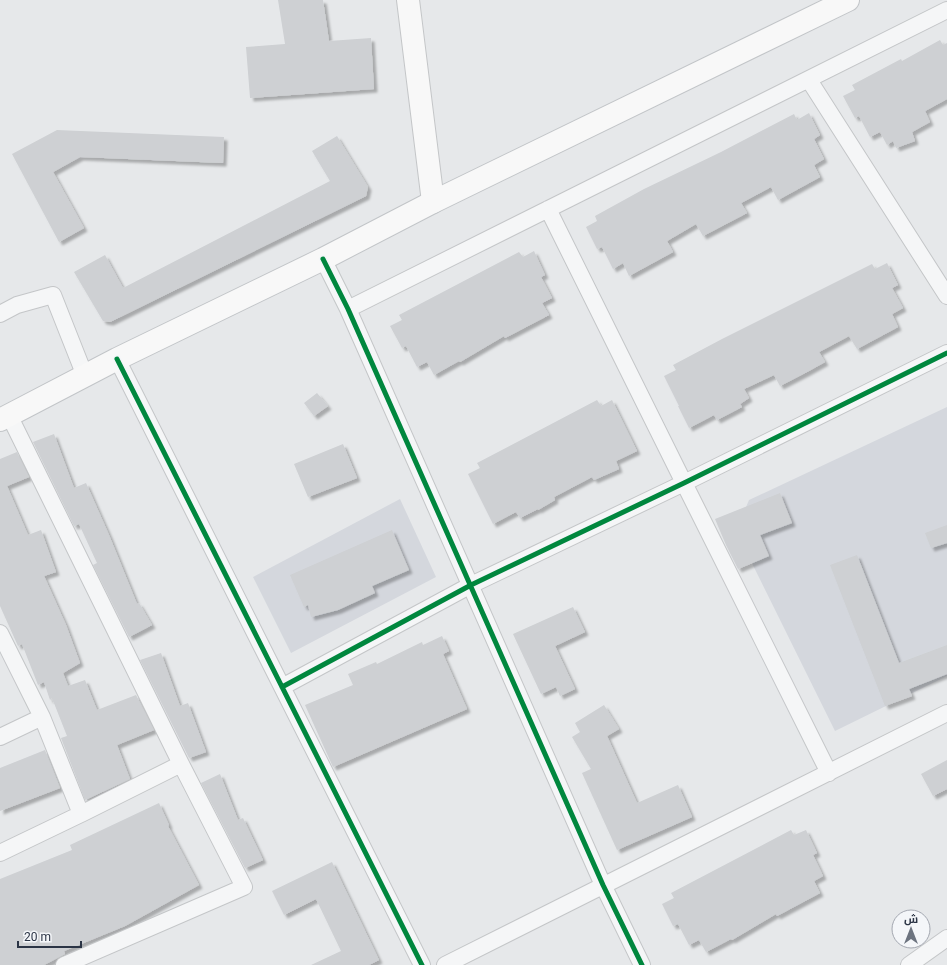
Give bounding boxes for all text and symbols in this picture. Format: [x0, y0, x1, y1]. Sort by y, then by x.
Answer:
north arrow [891, 909, 931, 949]
text: ش [904, 913, 918, 926]
scale bar [18, 923, 81, 949]
text: 20 m [24, 930, 51, 944]

